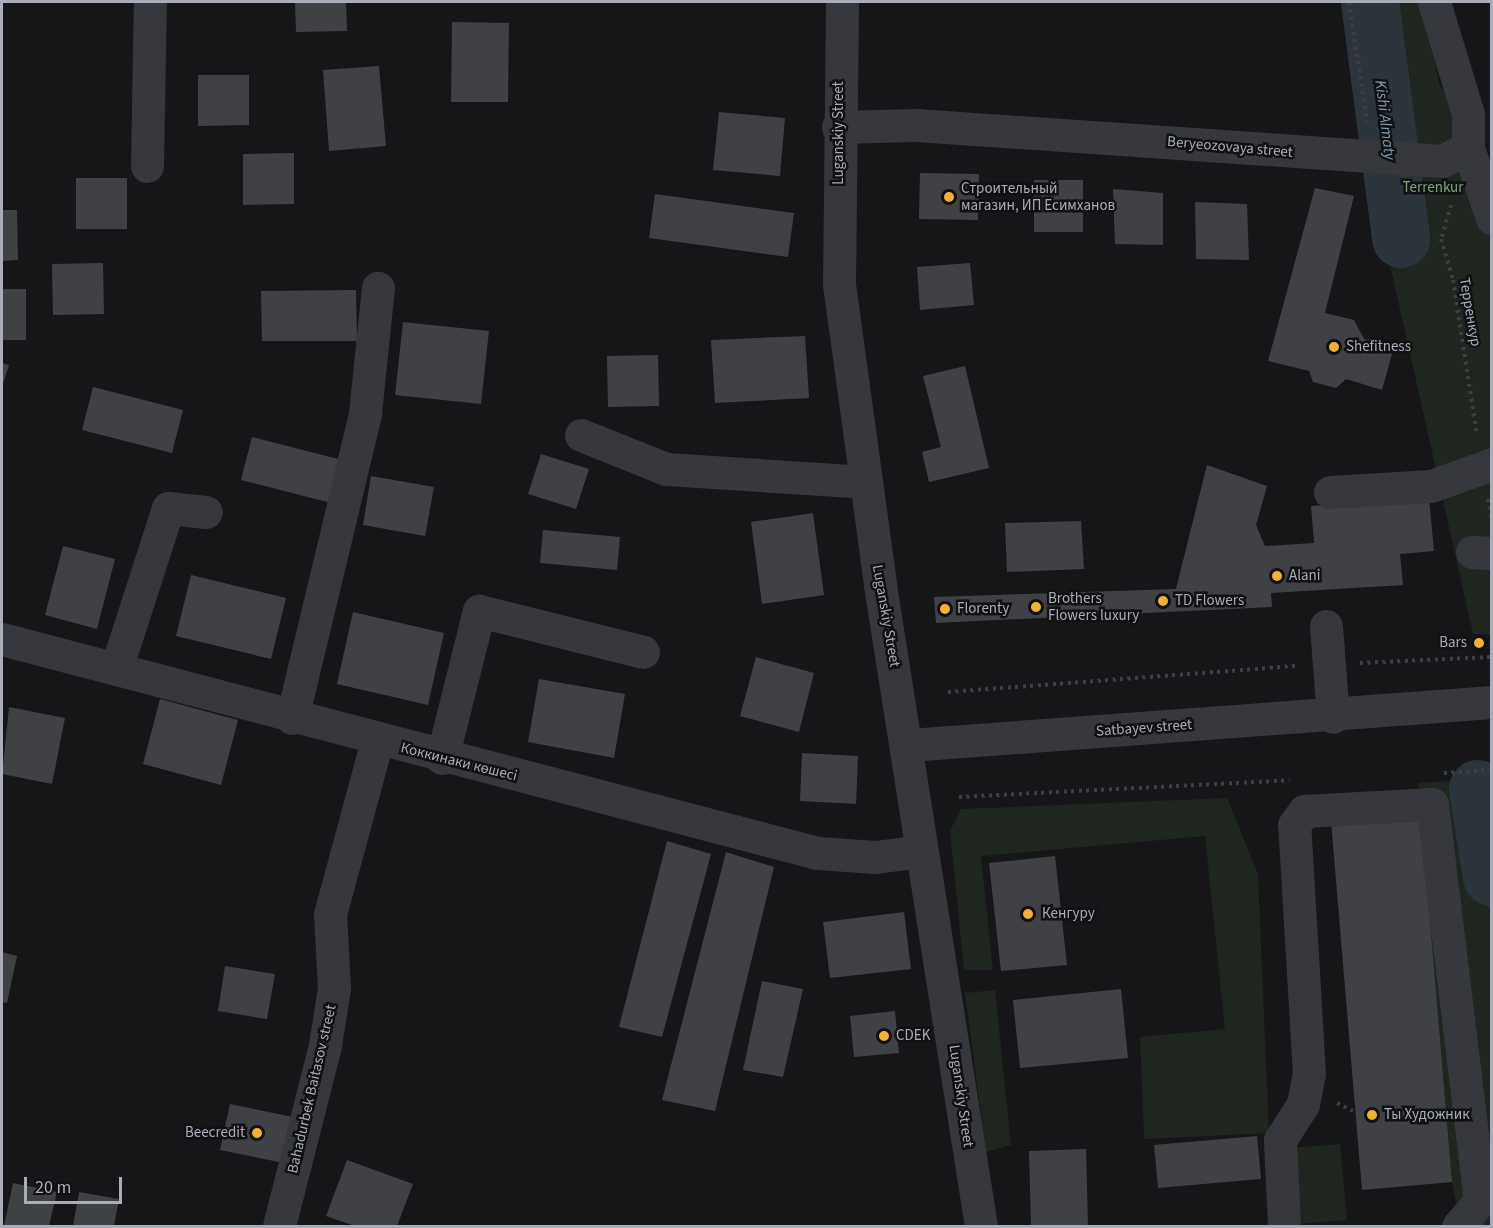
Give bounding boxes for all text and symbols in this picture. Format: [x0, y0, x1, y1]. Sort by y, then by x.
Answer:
water label: Kіshі Almaty [1371, 79, 1399, 161]
street label: Luganskiy Street [830, 81, 848, 185]
street label: Beryeozovaya street [1166, 133, 1294, 161]
place label: Строительный магазин, ИП Есимханов [961, 179, 1115, 214]
park label: Terrenkur [1403, 179, 1463, 197]
marker: Строительный магазин, ИП Есимханов [942, 190, 956, 204]
street label: Терренкур [1455, 276, 1485, 348]
place label: Shefitness [1346, 338, 1411, 356]
marker: Shefitness [1327, 340, 1341, 354]
street label: Luganskiy Street [868, 564, 904, 668]
place label: Alani [1289, 567, 1320, 585]
marker: Alani [1270, 569, 1284, 583]
place label: Brothers Flowers luxury [1048, 589, 1139, 624]
place label: TD Flowers [1175, 592, 1244, 610]
marker: TD Flowers [1156, 594, 1170, 608]
place label: Florenty [957, 600, 1009, 618]
marker: Brothers Flowers luxury [1029, 600, 1043, 614]
marker: Florenty [938, 602, 952, 616]
place label: Bars [1439, 634, 1467, 652]
marker: Bars [1472, 636, 1486, 650]
street label: Satbayev street [1095, 716, 1193, 740]
street label: Коккинаки көшесі [399, 739, 519, 785]
marker: Кенгуру [1019, 905, 1037, 923]
place label: Кенгуру [1042, 905, 1095, 923]
street label: Bahadurbek Baitasov street [284, 1003, 340, 1175]
place label: CDEK [896, 1027, 930, 1045]
marker: CDEK [877, 1029, 891, 1043]
street label: Luganskiy Street [945, 1044, 977, 1148]
place label: Ты Художник [1384, 1106, 1470, 1124]
marker: Ты Художник [1365, 1108, 1379, 1122]
place label: Beecredit [185, 1124, 245, 1142]
marker: Beecredit [250, 1126, 264, 1140]
scale bar [27, 1165, 124, 1203]
text: 20 m [35, 1175, 71, 1200]

